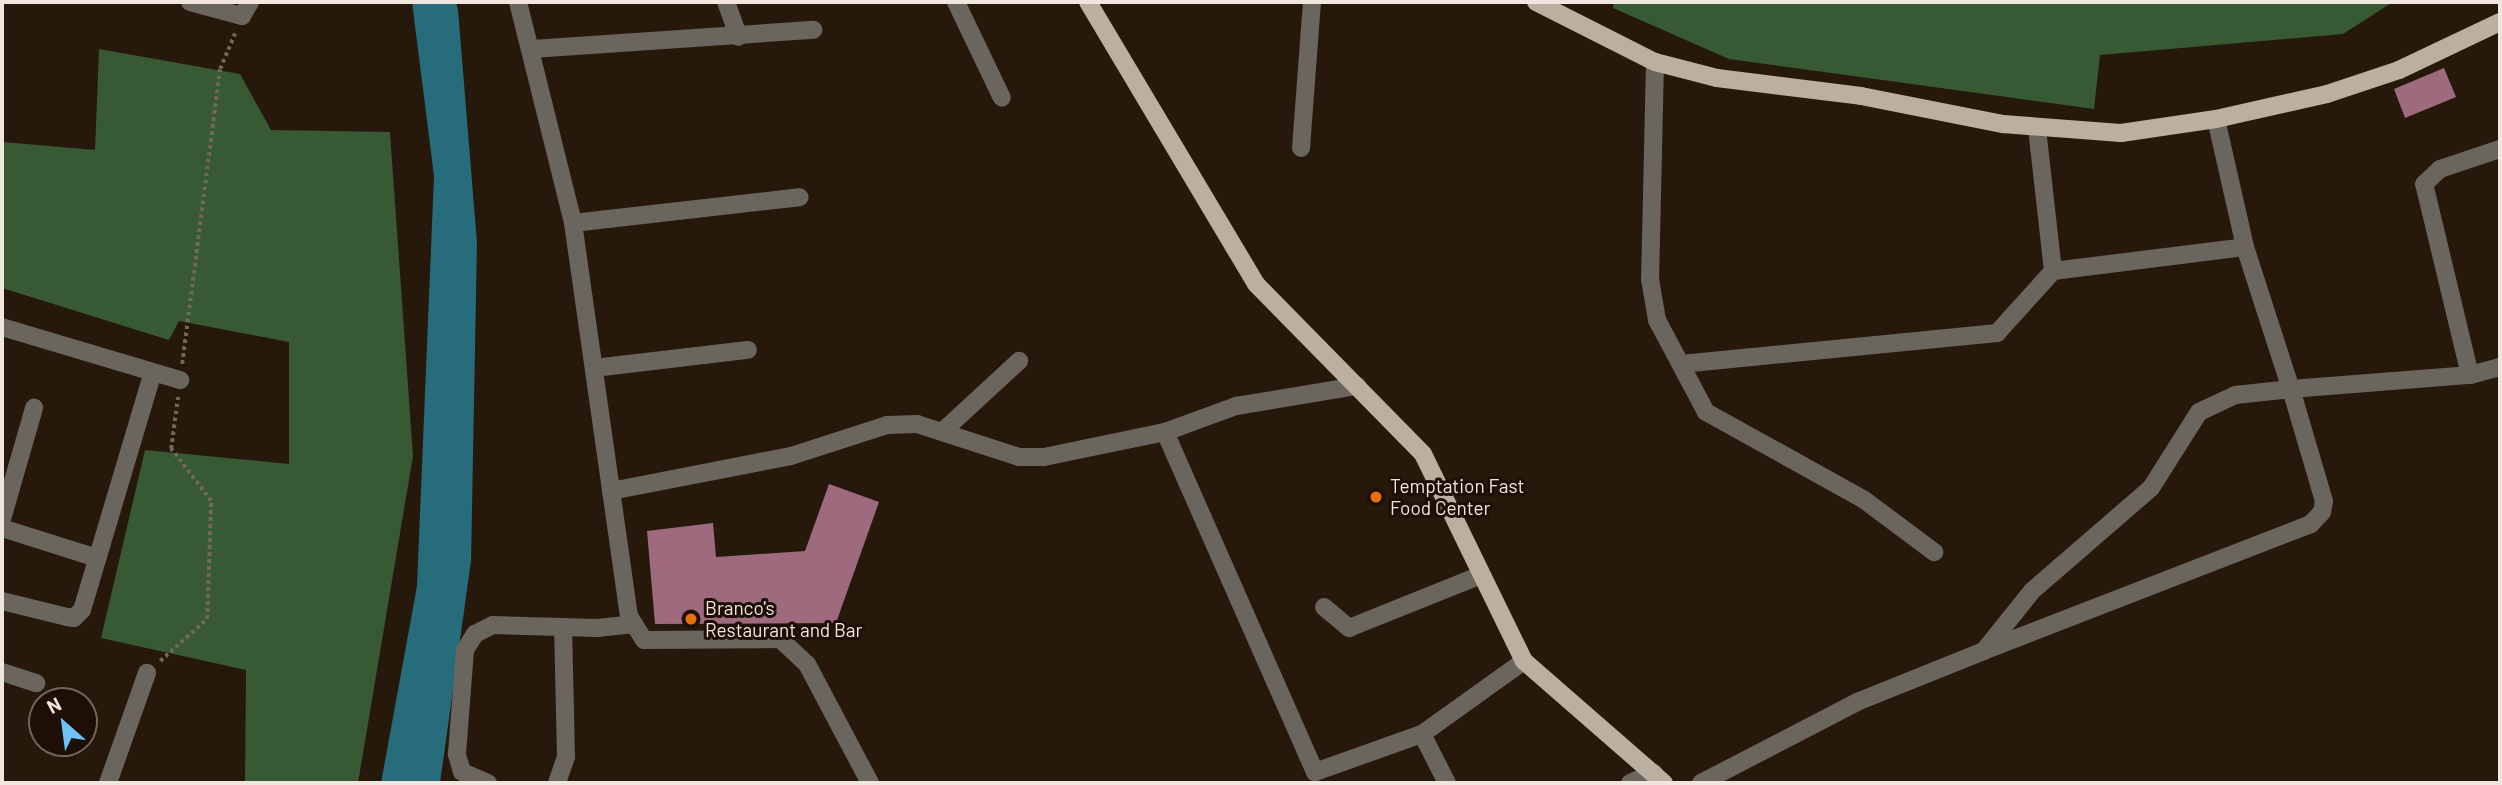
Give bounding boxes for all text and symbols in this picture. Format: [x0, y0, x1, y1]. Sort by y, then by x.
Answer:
place label: Temptation Fast Food Center [1390, 475, 1524, 519]
marker: Temptation Fast Food Center [1368, 489, 1384, 505]
place label: Branco's Restaurant and Bar [705, 597, 862, 641]
marker: Branco's Restaurant and Bar [683, 611, 699, 627]
north arrow [28, 687, 98, 757]
text: N [43, 692, 65, 718]

